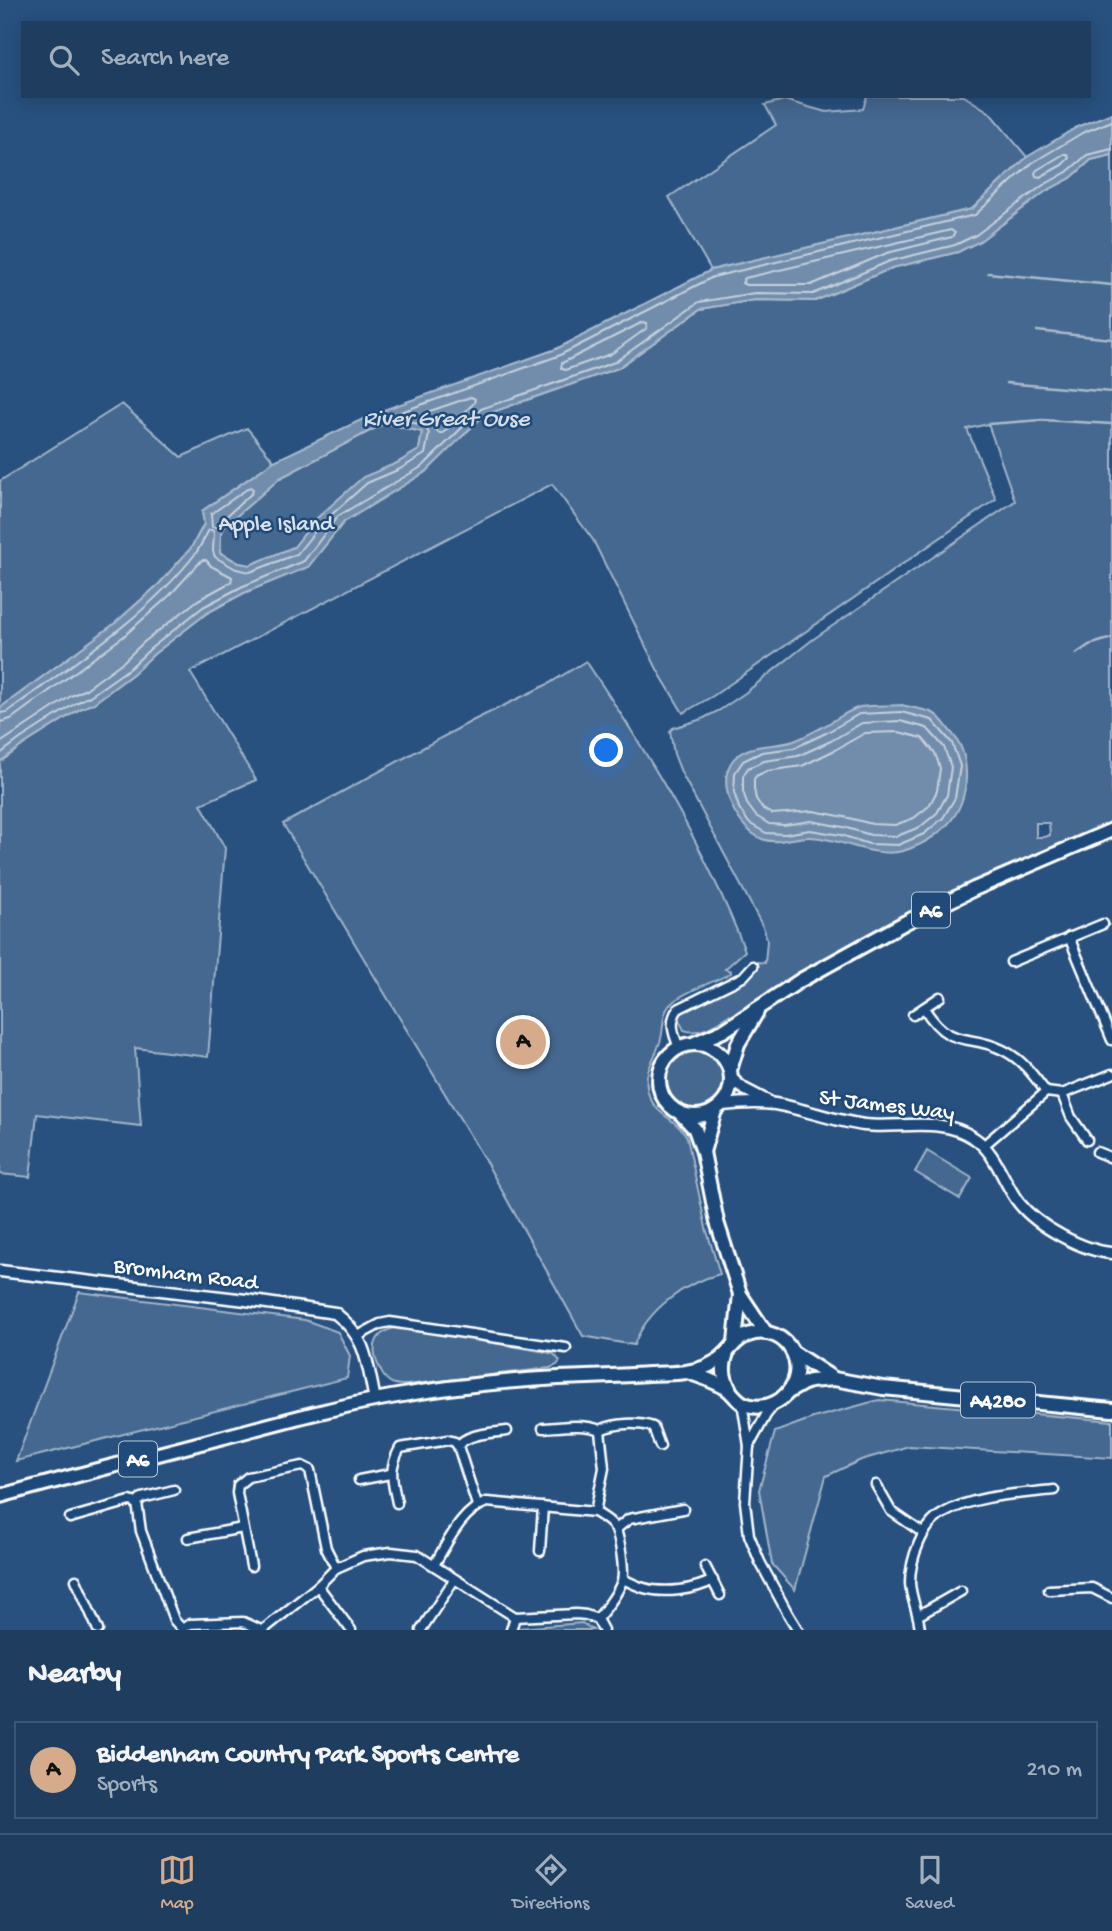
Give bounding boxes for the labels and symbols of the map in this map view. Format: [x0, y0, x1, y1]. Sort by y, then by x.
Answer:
water label: River Great Ouse [363, 406, 531, 435]
park label: Apple Island [219, 512, 335, 539]
your location [589, 733, 623, 767]
road number: A6 [912, 892, 950, 928]
pin: A [500, 1016, 546, 1068]
street label: St James Way [817, 1085, 956, 1128]
street label: Bromham Road [111, 1253, 261, 1298]
road number: A4280 [961, 1382, 1035, 1418]
road number: A6 [119, 1442, 157, 1476]

